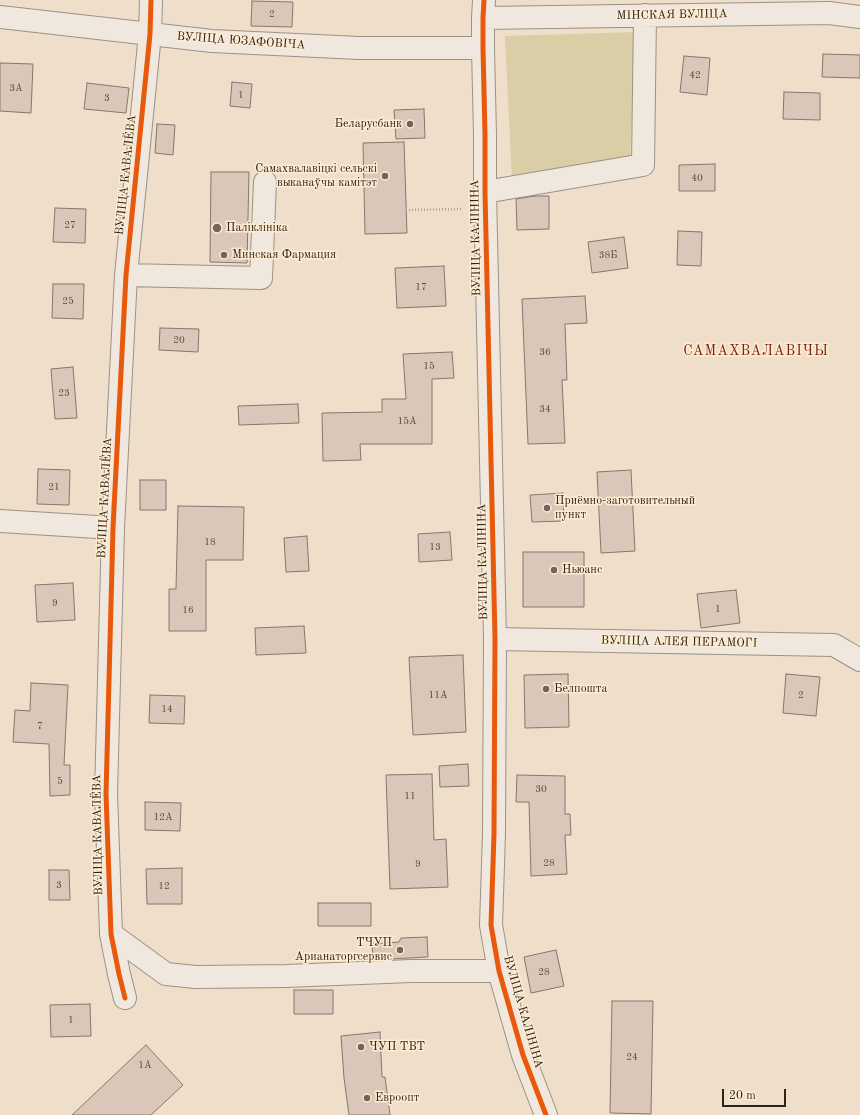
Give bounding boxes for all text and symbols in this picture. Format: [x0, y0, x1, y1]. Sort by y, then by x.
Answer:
street label: МІНСКАЯ ВУЛІЦА [616, 7, 728, 23]
house number: 2 [269, 8, 275, 20]
street label: ВУЛІЦА ЮЗАФОВІЧА [176, 29, 306, 53]
house number: 42 [689, 69, 701, 81]
house number: 3А [9, 82, 23, 94]
house number: 1 [238, 89, 244, 101]
house number: 3 [104, 92, 110, 104]
street label: ВУЛІЦА КАВАЛЁВА [113, 114, 139, 236]
place label: Беларусбанк [335, 117, 402, 131]
marker: Беларусбанк [405, 119, 415, 129]
place label: Самахвалавіцкі сельскі выканаўчы камітэт [255, 162, 377, 190]
marker: Самахвалавіцкі сельскі выканаўчы камітэт [380, 171, 390, 181]
house number: 40 [691, 172, 703, 184]
street label: ВУЛІЦА КАЛІНІНА [468, 180, 484, 296]
house number: 27 [64, 219, 76, 231]
place label: Паліклініка [226, 221, 288, 235]
marker: Паліклініка [211, 222, 223, 234]
place label: Минская Фармация [232, 248, 336, 262]
house number: 38Б [599, 249, 617, 261]
marker: Минская Фармация [219, 250, 229, 260]
house number: 17 [415, 281, 427, 293]
house number: 25 [62, 295, 74, 307]
house number: 20 [173, 334, 185, 346]
district label: САМАХВАЛАВІЧЫ [683, 343, 829, 359]
house number: 36 [539, 346, 551, 358]
house number: 15 [423, 360, 435, 372]
house number: 23 [58, 387, 70, 399]
house number: 34 [539, 403, 551, 415]
house number: 15А [397, 415, 417, 427]
street label: ВУЛІЦА КАВАЛЁВА [95, 437, 115, 559]
house number: 21 [48, 481, 60, 493]
place label: Приёмно-заготовительный пункт [555, 494, 695, 522]
marker: Приёмно-заготовительный пункт [542, 503, 552, 513]
street label: ВУЛІЦА КАЛІНІНА [475, 504, 491, 620]
house number: 18 [204, 536, 216, 548]
house number: 13 [429, 541, 441, 553]
place label: Ньюанс [562, 563, 602, 577]
marker: Ньюанс [549, 565, 559, 575]
house number: 9 [52, 597, 58, 609]
house number: 1 [715, 603, 721, 615]
house number: 16 [182, 604, 194, 616]
street label: ВУЛІЦА АЛЕЯ ПЕРАМОГІ [601, 633, 757, 651]
place label: Белпошта [554, 682, 607, 696]
marker: Белпошта [541, 684, 551, 694]
house number: 11А [428, 689, 448, 701]
house number: 2 [798, 689, 804, 701]
house number: 14 [161, 703, 173, 715]
house number: 7 [37, 720, 43, 732]
street label: ВУЛІЦА КАВАЛЁВА [90, 774, 106, 896]
house number: 5 [57, 775, 63, 787]
house number: 30 [535, 783, 547, 795]
house number: 11 [404, 790, 416, 802]
house number: 12А [153, 811, 173, 823]
house number: 28 [543, 857, 555, 869]
house number: 9 [415, 858, 421, 870]
house number: 3 [56, 879, 62, 891]
house number: 12 [158, 880, 170, 892]
place label: ТЧУП Арианаторгсервис [295, 936, 392, 964]
marker: ТЧУП Арианаторгсервис [395, 945, 405, 955]
street label: ВУЛІЦА КАЛІНІНА [500, 954, 546, 1070]
house number: 28 [538, 966, 550, 978]
house number: 1 [68, 1014, 74, 1026]
place label: ЧУП ТВТ [369, 1040, 425, 1054]
marker: ЧУП ТВТ [356, 1042, 366, 1052]
house number: 24 [626, 1051, 638, 1063]
house number: 1А [138, 1059, 152, 1071]
scale bar [724, 1081, 788, 1107]
text: 20 m [729, 1090, 756, 1102]
place label: Евроопт [375, 1091, 419, 1105]
marker: Евроопт [362, 1093, 372, 1103]

